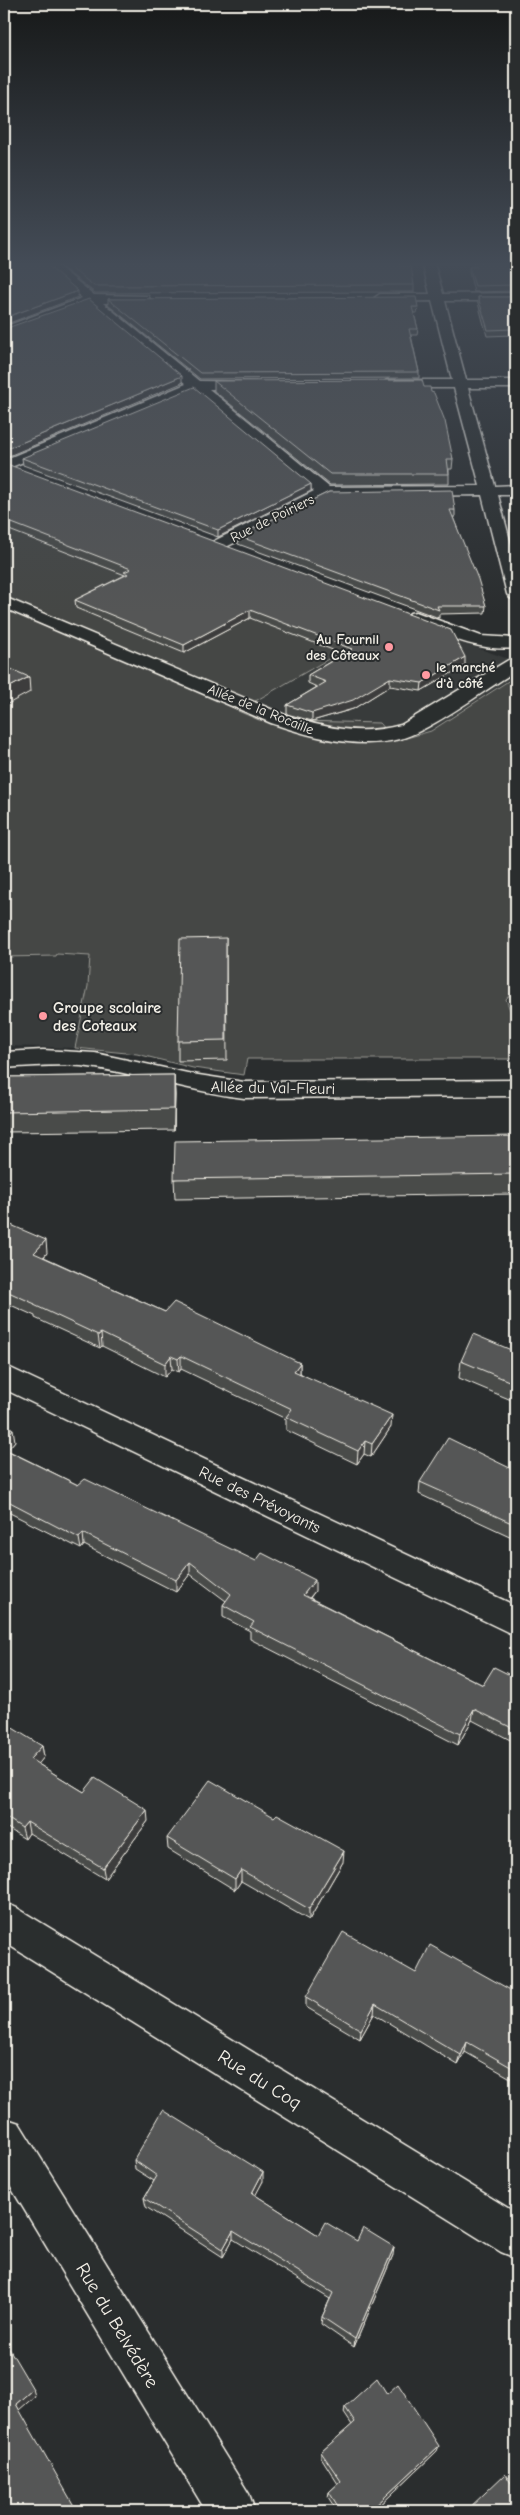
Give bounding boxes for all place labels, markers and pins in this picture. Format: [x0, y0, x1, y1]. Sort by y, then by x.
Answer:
place label: Au Fournil des Côteaux [306, 631, 379, 664]
marker: Au Fournil des Côteaux [383, 641, 395, 653]
place label: le marché d'à côté [436, 659, 496, 692]
marker: le marché d'à côté [420, 669, 432, 681]
place label: Groupe scolaire des Coteaux [53, 999, 161, 1035]
marker: Groupe scolaire des Coteaux [37, 1010, 49, 1022]

